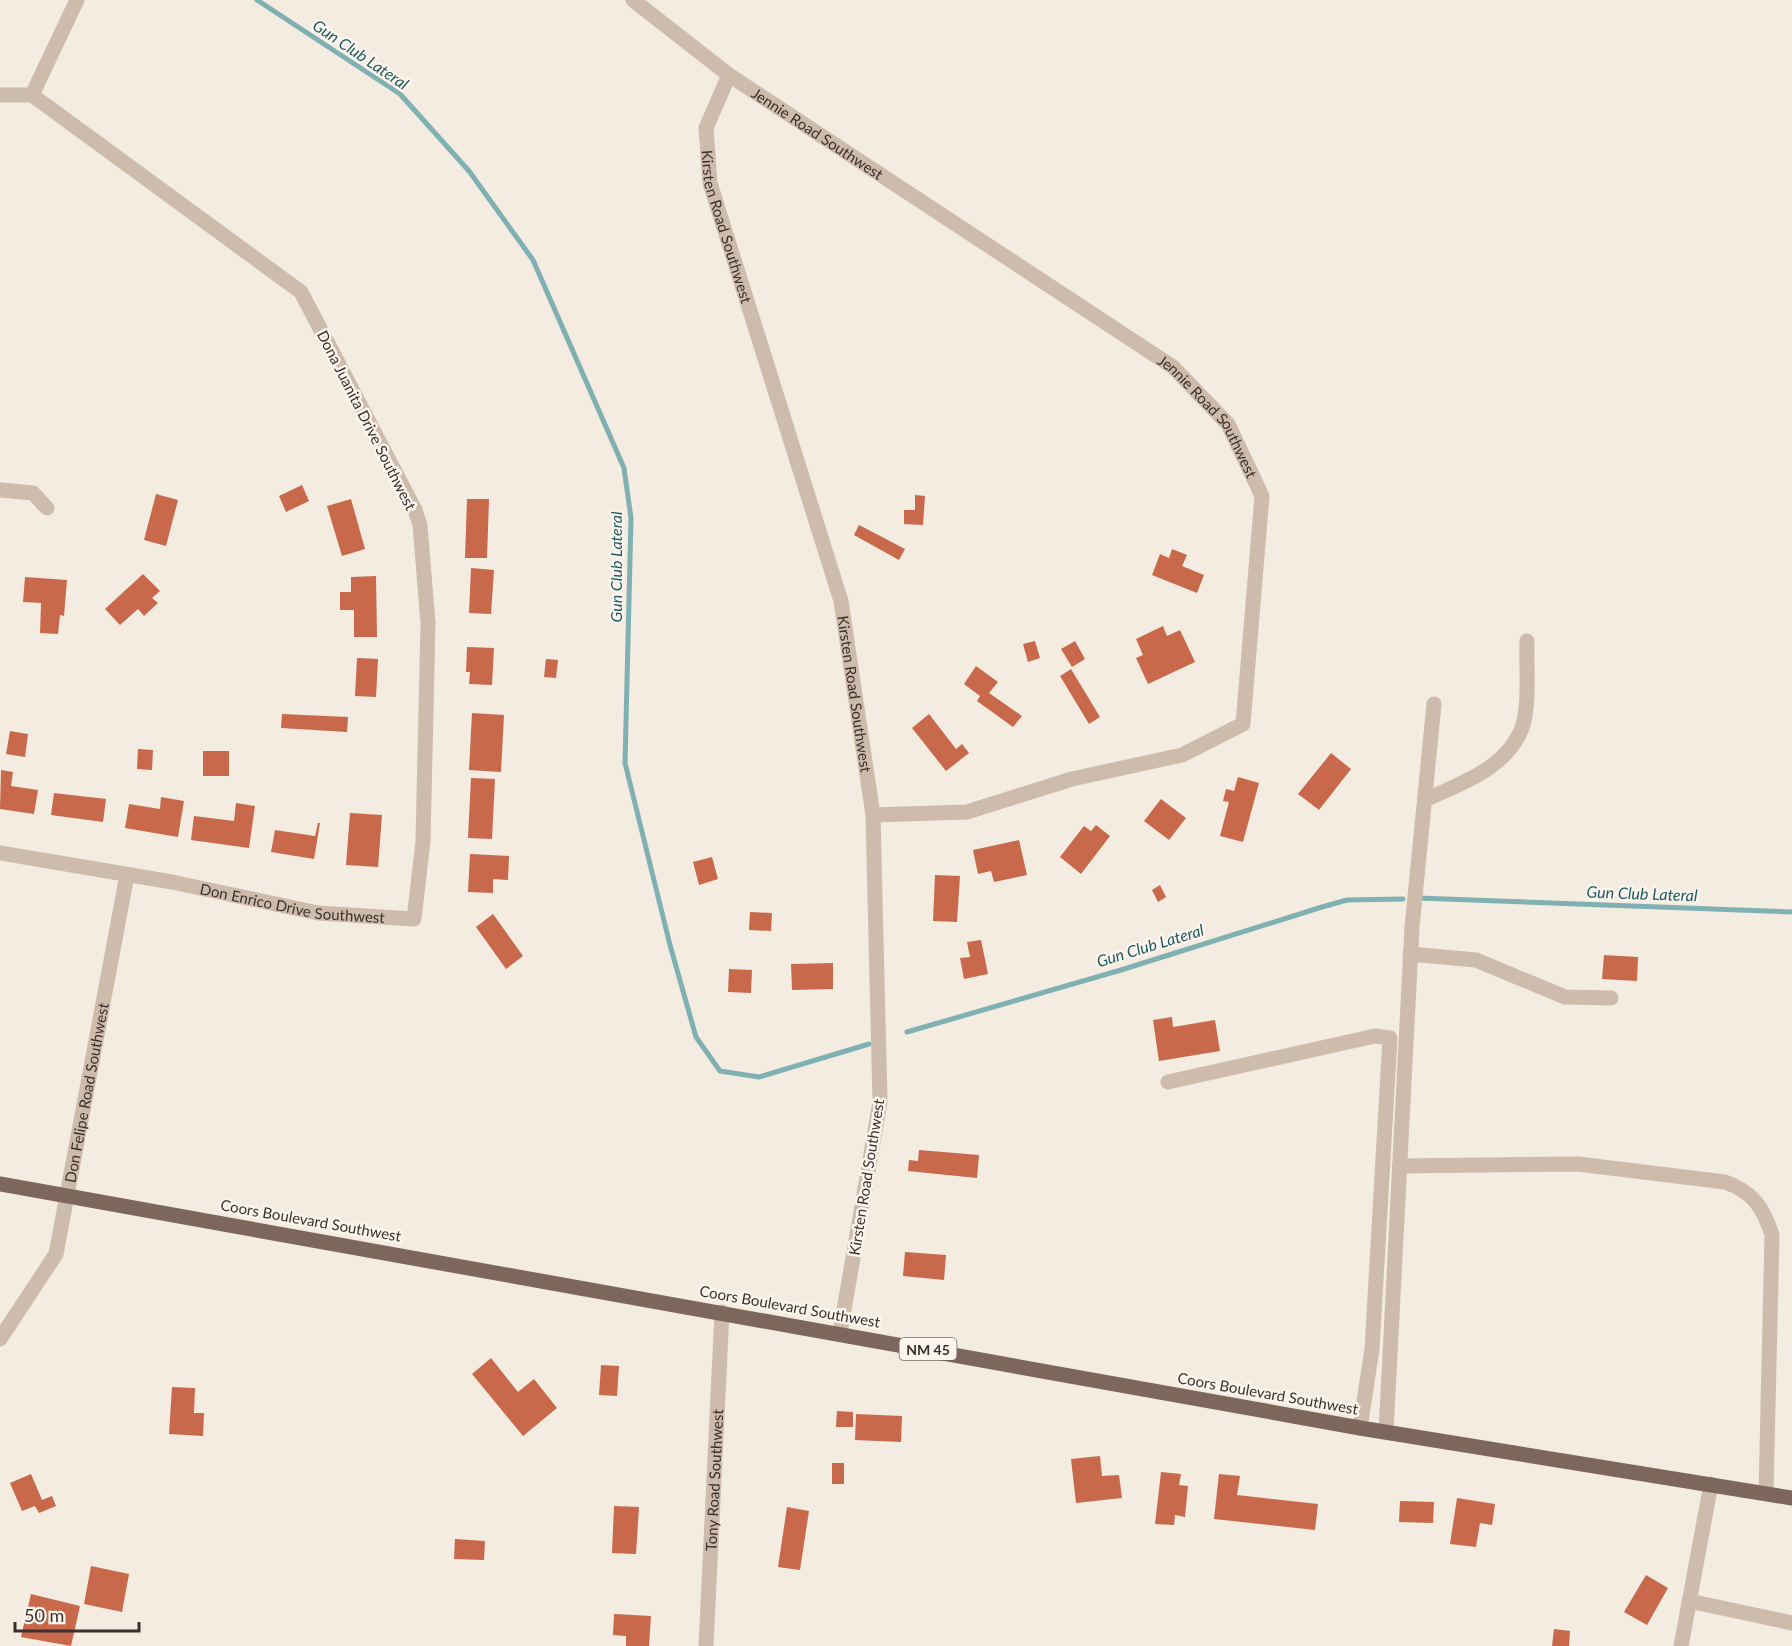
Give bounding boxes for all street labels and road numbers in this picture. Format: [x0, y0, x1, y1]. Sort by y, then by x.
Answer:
street label: Jennie Road Southwest [749, 84, 887, 183]
street label: Kirsten Road Southwest [699, 149, 756, 306]
street label: Dona Juanita Drive Southwest [314, 327, 421, 513]
street label: Jennie Road Southwest [1155, 351, 1261, 481]
street label: Kirsten Road Southwest [834, 614, 876, 774]
street label: Don Enrico Drive Southwest [198, 879, 386, 926]
street label: Don Felipe Road Southwest [61, 1001, 112, 1184]
street label: Kirsten Road Southwest [845, 1097, 887, 1257]
street label: Coors Boulevard Southwest [219, 1195, 403, 1245]
street label: Coors Boulevard Southwest [698, 1281, 882, 1331]
road number: NM 45 [900, 1338, 956, 1360]
street label: Coors Boulevard Southwest [1176, 1368, 1360, 1418]
street label: Tony Road Southwest [702, 1408, 726, 1552]

